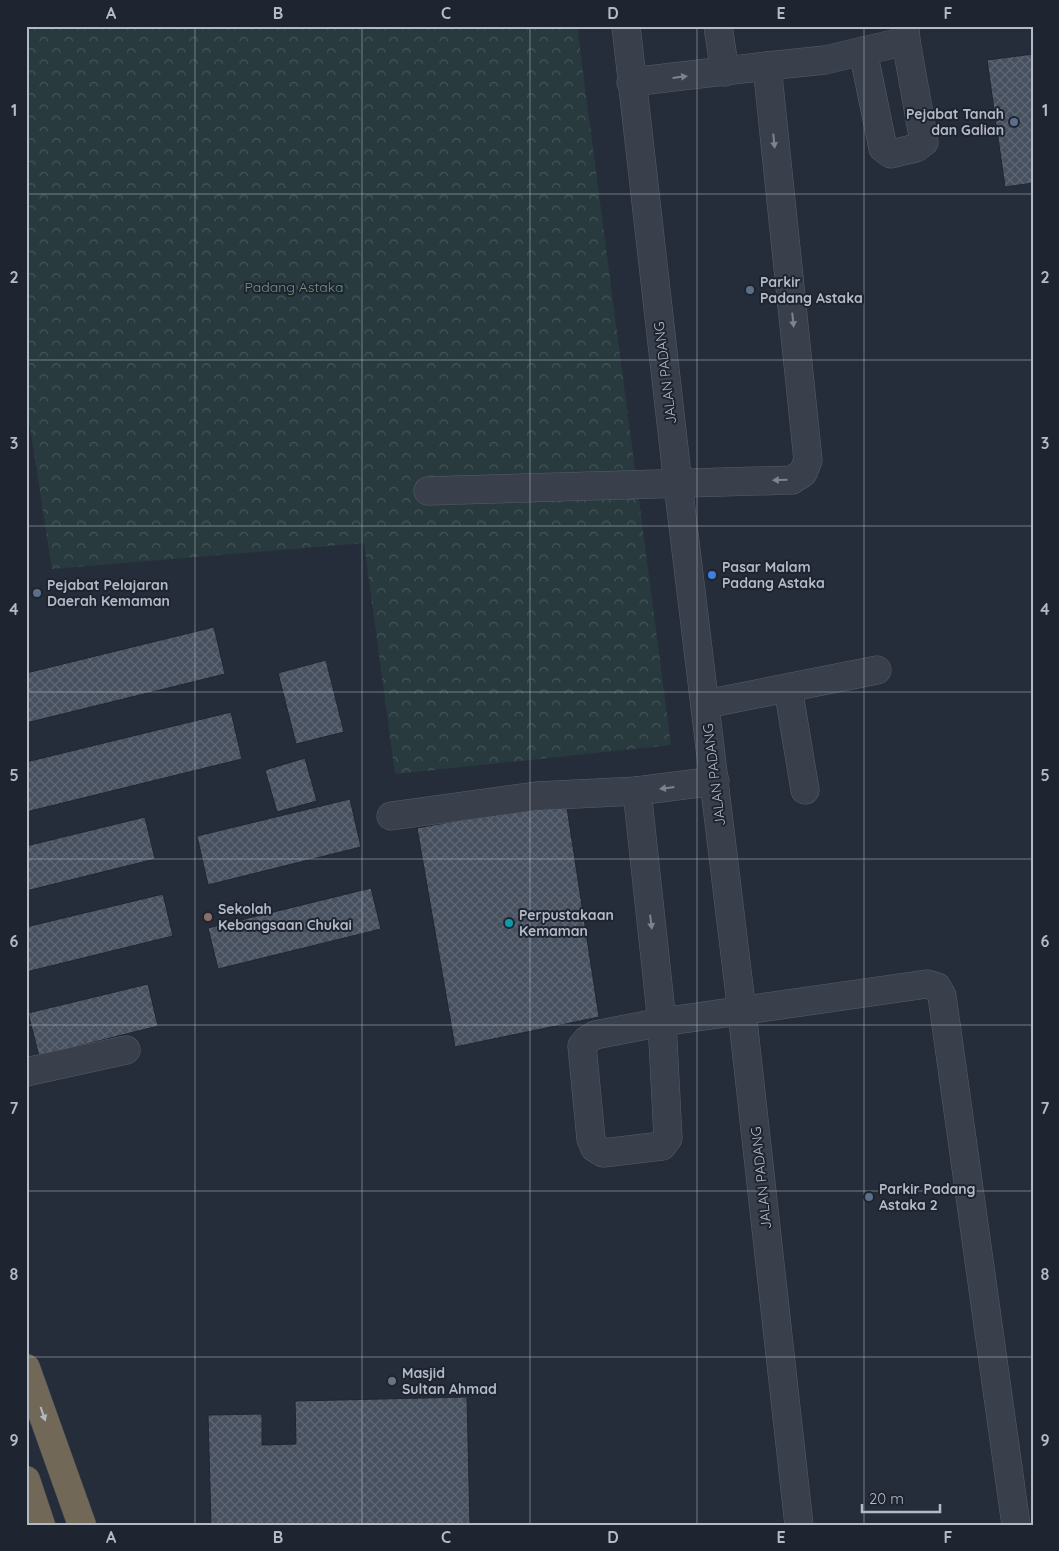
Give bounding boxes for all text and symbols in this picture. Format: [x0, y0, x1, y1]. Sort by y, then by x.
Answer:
text: A [106, 3, 117, 23]
text: B [273, 3, 283, 23]
text: C [441, 3, 451, 23]
text: D [607, 3, 619, 23]
text: E [776, 3, 786, 23]
text: F [944, 3, 953, 23]
one-way arrow [672, 73, 688, 81]
text: 1 [11, 100, 17, 120]
text: 1 [1042, 100, 1048, 120]
place label: Pejabat Tanah dan Galian [906, 105, 1004, 139]
marker: Pejabat Tanah dan Galian [1008, 116, 1020, 128]
one-way arrow [771, 133, 779, 149]
text: 2 [9, 267, 19, 287]
text: 2 [1040, 267, 1050, 287]
place label: Parkir Padang Astaka [760, 273, 863, 307]
park label: Padang Astaka [244, 278, 344, 296]
marker: Parkir Padang Astaka [744, 284, 756, 296]
one-way arrow [790, 312, 798, 328]
street label: JALAN PADANG [650, 321, 680, 425]
text: 3 [10, 433, 18, 453]
text: 3 [1041, 433, 1049, 453]
one-way arrow [772, 476, 788, 484]
place label: Pasar Malam Padang Astaka [722, 558, 825, 592]
marker: Pasar Malam Padang Astaka [706, 569, 718, 581]
place label: Pejabat Pelajaran Daerah Kemaman [47, 576, 170, 610]
marker: Pejabat Pelajaran Daerah Kemaman [31, 587, 43, 599]
text: 4 [9, 599, 19, 619]
text: 4 [1040, 599, 1050, 619]
street label: JALAN PADANG [699, 723, 729, 827]
text: 5 [9, 765, 19, 785]
text: 5 [1040, 765, 1050, 785]
one-way arrow [659, 784, 675, 792]
place label: Sekolah Kebangsaan Chukai [218, 900, 352, 934]
place label: Perpustakaan Kemaman [519, 906, 614, 940]
marker: Sekolah Kebangsaan Chukai [202, 911, 214, 923]
one-way arrow [647, 915, 655, 931]
marker: Perpustakaan Kemaman [503, 917, 515, 929]
text: 6 [10, 931, 19, 951]
text: 6 [1041, 931, 1050, 951]
text: 7 [10, 1098, 19, 1118]
text: 7 [1041, 1098, 1050, 1118]
street label: JALAN PADANG [747, 1126, 775, 1230]
place label: Parkir Padang Astaka 2 [879, 1180, 976, 1214]
marker: Parkir Padang Astaka 2 [863, 1191, 875, 1203]
text: 8 [10, 1264, 19, 1284]
text: 8 [1041, 1264, 1050, 1284]
place label: Masjid Sultan Ahmad [402, 1364, 497, 1398]
marker: Masjid Sultan Ahmad [386, 1375, 398, 1387]
one-way arrow [39, 1406, 47, 1421]
text: 9 [9, 1430, 19, 1450]
text: 9 [1040, 1430, 1050, 1450]
scale bar [862, 1481, 939, 1513]
text: 20 m [869, 1489, 904, 1508]
text: A [106, 1527, 117, 1547]
text: B [273, 1527, 283, 1547]
text: C [441, 1527, 451, 1547]
text: D [607, 1527, 619, 1547]
text: E [776, 1527, 786, 1547]
text: F [944, 1527, 953, 1547]

